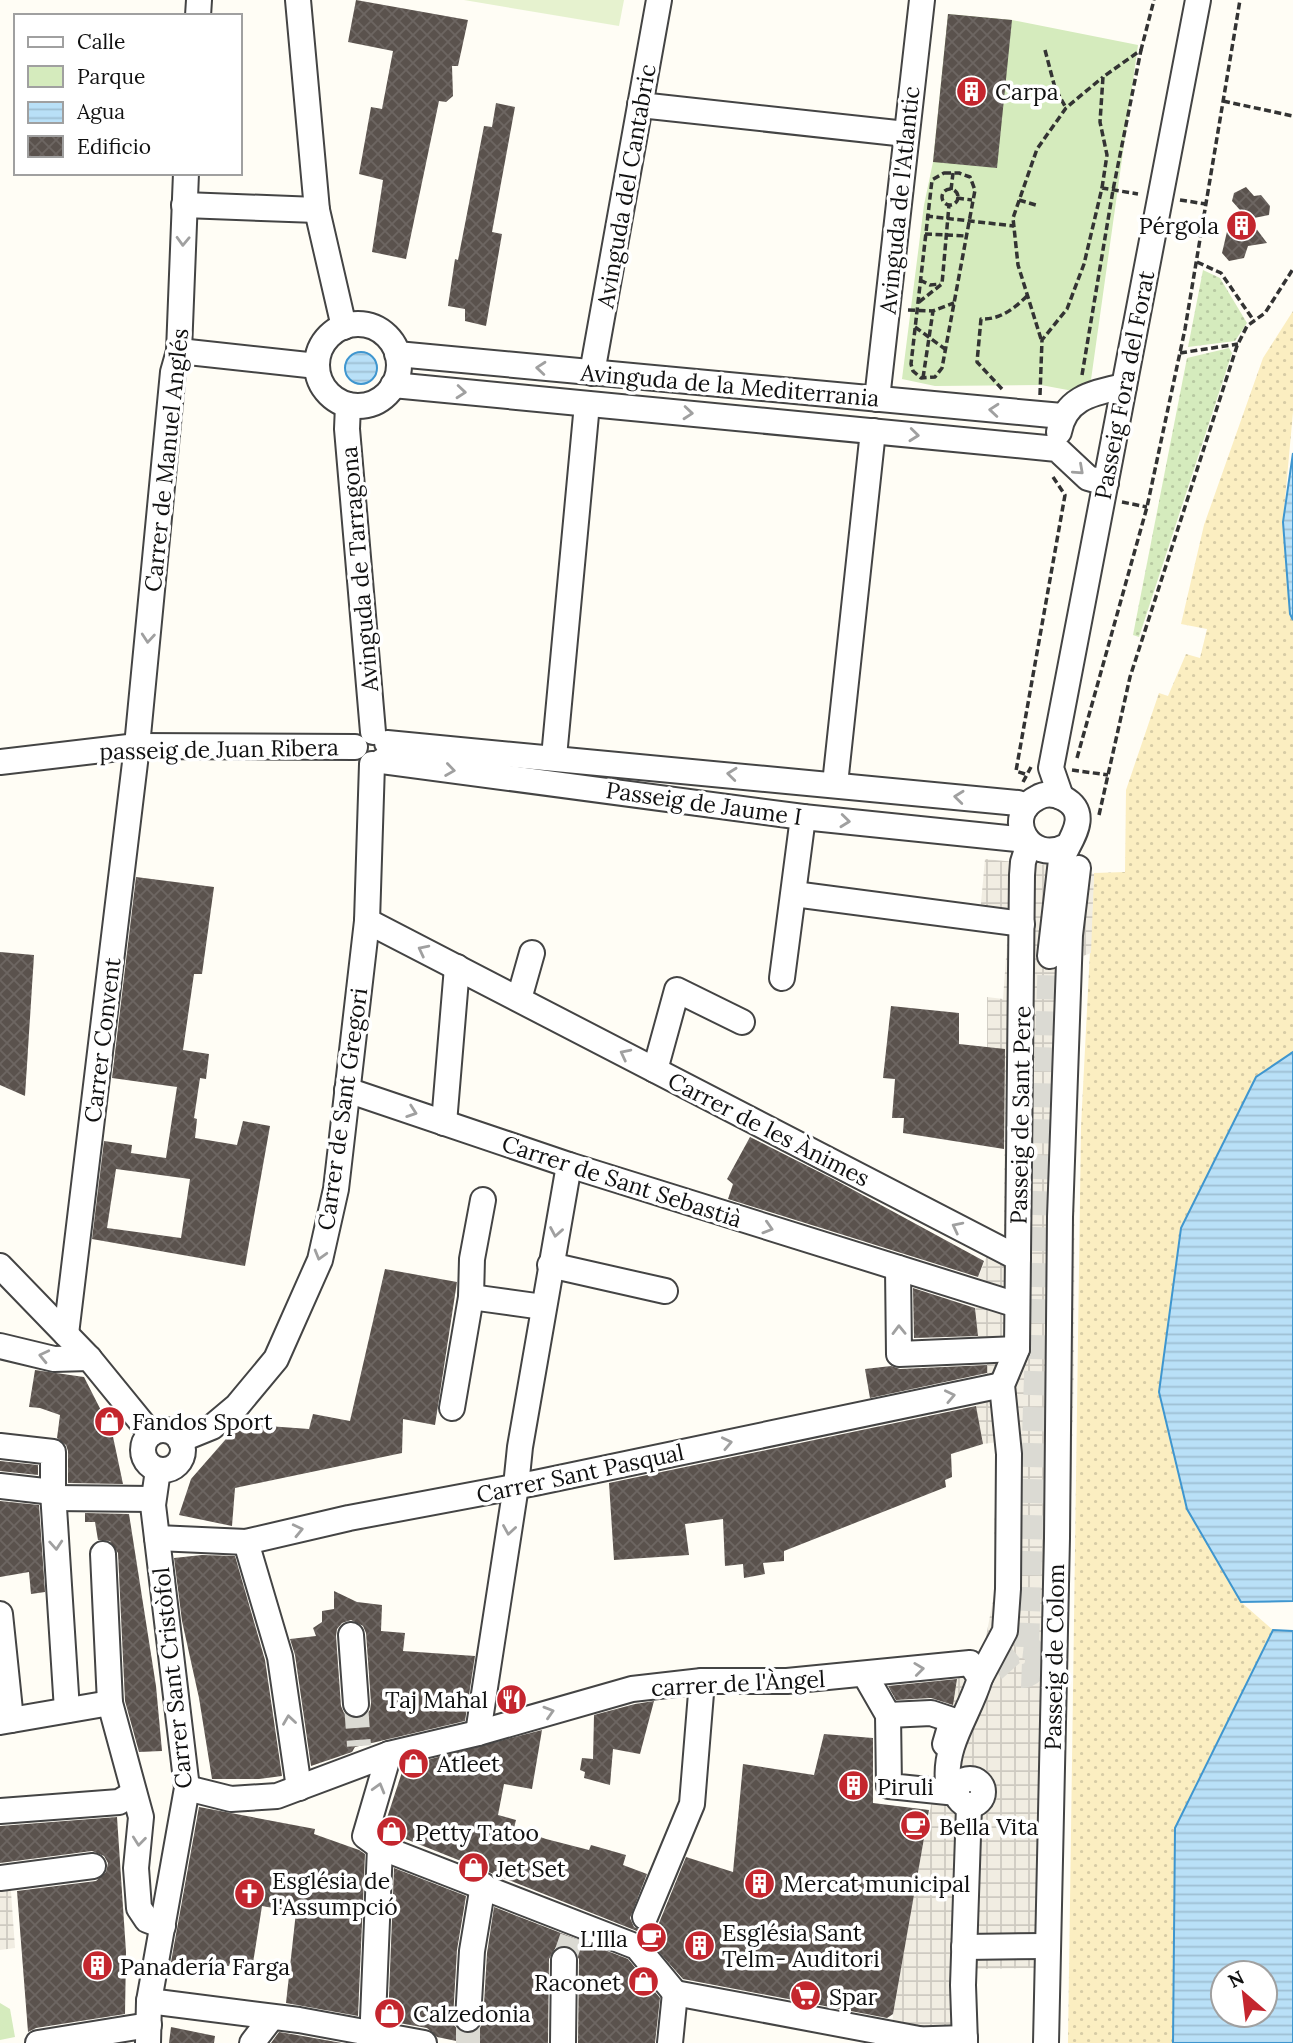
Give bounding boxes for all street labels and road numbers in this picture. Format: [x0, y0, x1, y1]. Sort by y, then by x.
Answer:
street label: Avinguda del Cantabric [590, 62, 662, 311]
street label: Avinguda de l'Atlantic [873, 85, 925, 316]
street label: Passeig Fora del Forat [1088, 268, 1160, 502]
street label: Carrer de Manuel Anglés [138, 327, 194, 593]
street label: Avinguda de la Mediterrania [578, 357, 881, 413]
street label: Avinguda de Tarragona [334, 445, 384, 694]
street label: passeig de Juan Ribera [99, 732, 339, 766]
street label: Passeig de Jaume I [604, 775, 804, 831]
street label: Carrer Convent [77, 956, 127, 1124]
street label: Carrer de Sant Gregori [311, 986, 373, 1232]
street label: Passeig de Sant Pere [1004, 1005, 1036, 1225]
street label: Carrer de les Ànimes [663, 1066, 875, 1192]
street label: Carrer de Sant Sebastià [498, 1128, 746, 1234]
street label: Carrer Sant Pasqual [474, 1437, 686, 1509]
street label: Passeig de Colom [1038, 1563, 1070, 1751]
street label: Carrer Sant Cristòfol [146, 1566, 198, 1790]
street label: carrer de l'Àngel [650, 1664, 826, 1702]

